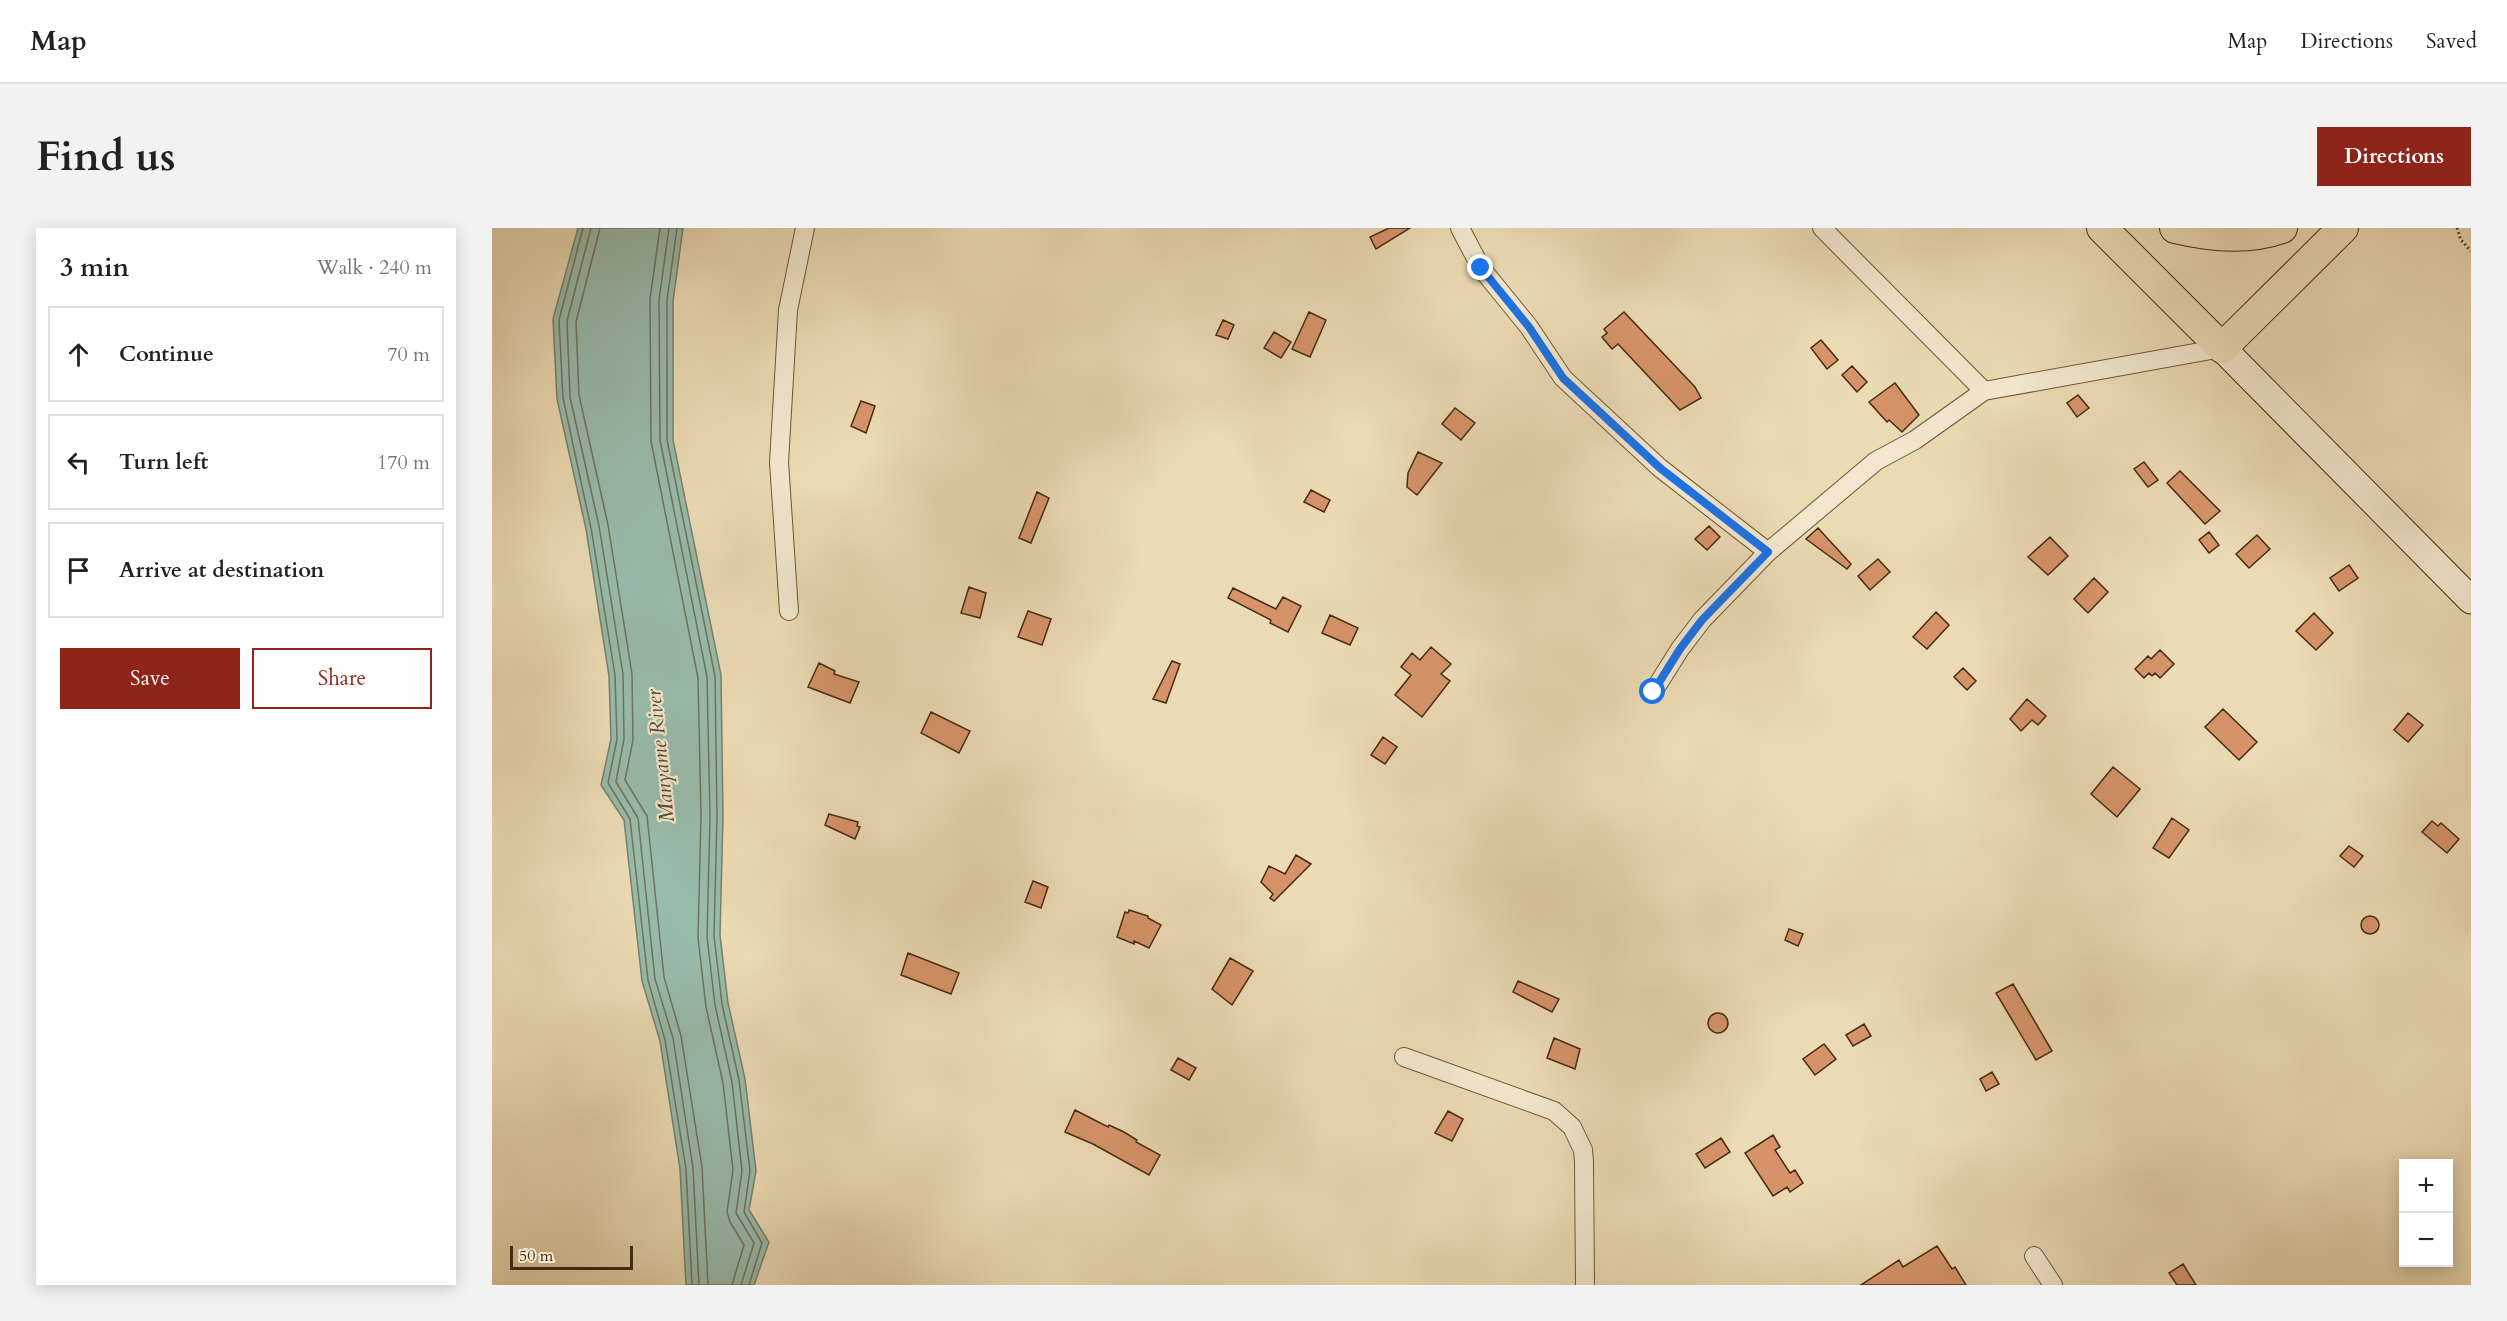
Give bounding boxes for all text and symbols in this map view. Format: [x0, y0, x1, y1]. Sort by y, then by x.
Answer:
text: Map [30, 22, 87, 60]
text: Map [2227, 27, 2267, 56]
text: Directions [2300, 27, 2393, 56]
text: Saved [2426, 27, 2477, 56]
button: Directions [2317, 127, 2471, 186]
text: Find us [36, 128, 176, 185]
text: 3 min [60, 250, 129, 285]
text: Walk · 240 m [317, 254, 432, 281]
route end [1467, 254, 1493, 280]
icon: ahead [62, 338, 95, 371]
text: Continue [119, 339, 214, 369]
text: 70 m [387, 341, 430, 368]
icon: left [62, 446, 95, 479]
text: Turn left [119, 447, 208, 477]
text: 170 m [377, 449, 430, 476]
icon: arrive [62, 554, 95, 587]
text: Arrive at destination [119, 555, 324, 585]
button: Save [60, 648, 240, 709]
button: Share [252, 648, 432, 709]
route start [1639, 678, 1665, 704]
water label: Manyame River [639, 687, 682, 824]
map controls [2399, 1159, 2453, 1267]
button: + [2399, 1159, 2453, 1213]
button: − [2399, 1213, 2453, 1267]
scale bar [510, 1243, 633, 1270]
text: 50 m [519, 1245, 553, 1267]

